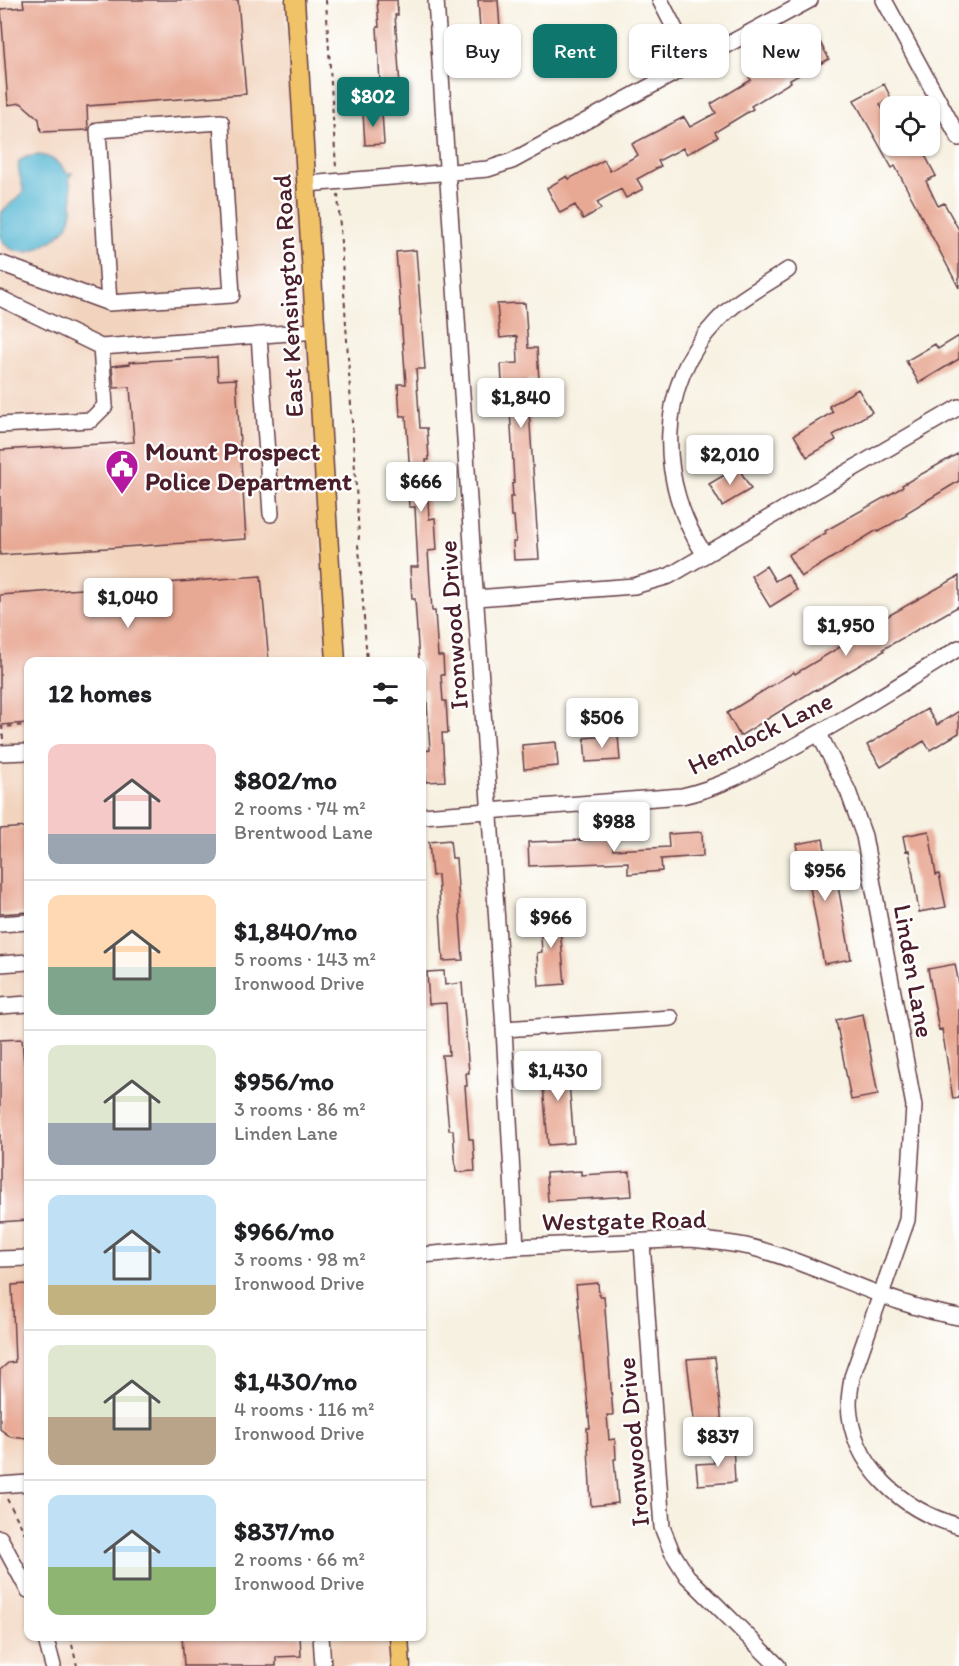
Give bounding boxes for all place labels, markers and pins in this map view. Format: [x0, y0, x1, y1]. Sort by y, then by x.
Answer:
pin: $802 [337, 77, 409, 128]
pin: $1,840 [472, 378, 570, 429]
place label: Mount Prospect Police Department [145, 435, 352, 497]
pin: $2,010 [681, 435, 779, 486]
public building icon: Mount Prospect Police Department [104, 448, 140, 495]
pin: $666 [385, 462, 457, 513]
pin: $1,040 [79, 578, 177, 629]
pin: $1,950 [797, 606, 895, 657]
pin: $506 [566, 698, 638, 749]
pin: $988 [578, 802, 650, 853]
pin: $956 [789, 851, 861, 902]
pin: $966 [515, 898, 587, 949]
pin: $1,430 [509, 1051, 607, 1102]
pin: $837 [682, 1417, 754, 1468]

